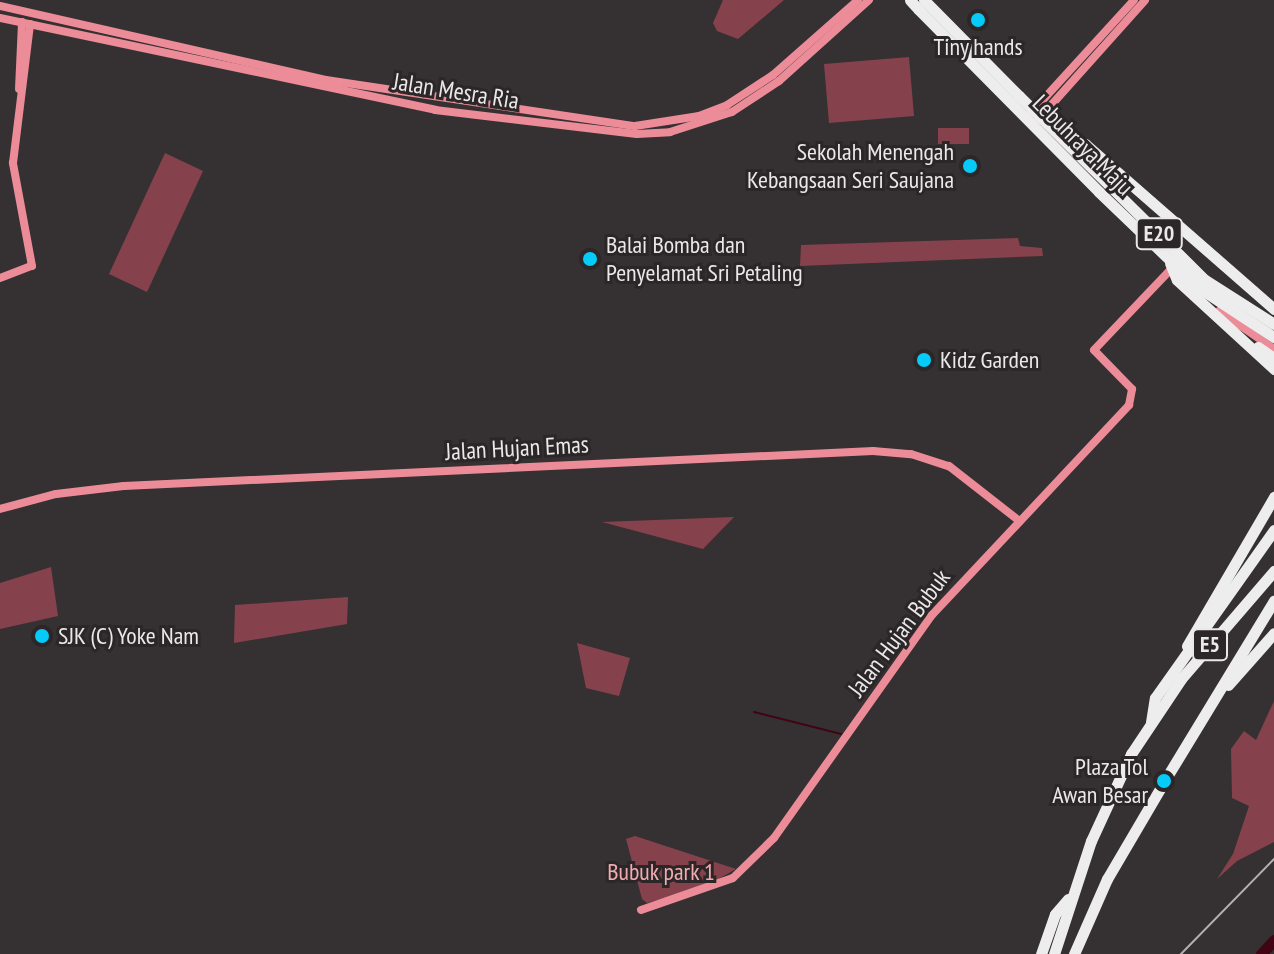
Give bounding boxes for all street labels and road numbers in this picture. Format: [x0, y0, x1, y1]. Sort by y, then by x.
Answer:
street label: Jalan Mesra Ria [391, 67, 521, 115]
street label: Lebuhraya Maju [1027, 89, 1139, 201]
road number: E20 [1135, 216, 1183, 252]
street label: Jalan Hujan Emas [445, 430, 589, 466]
street label: Jalan Hujan Bubuk [842, 564, 956, 702]
road number: E5 [1192, 627, 1228, 663]

